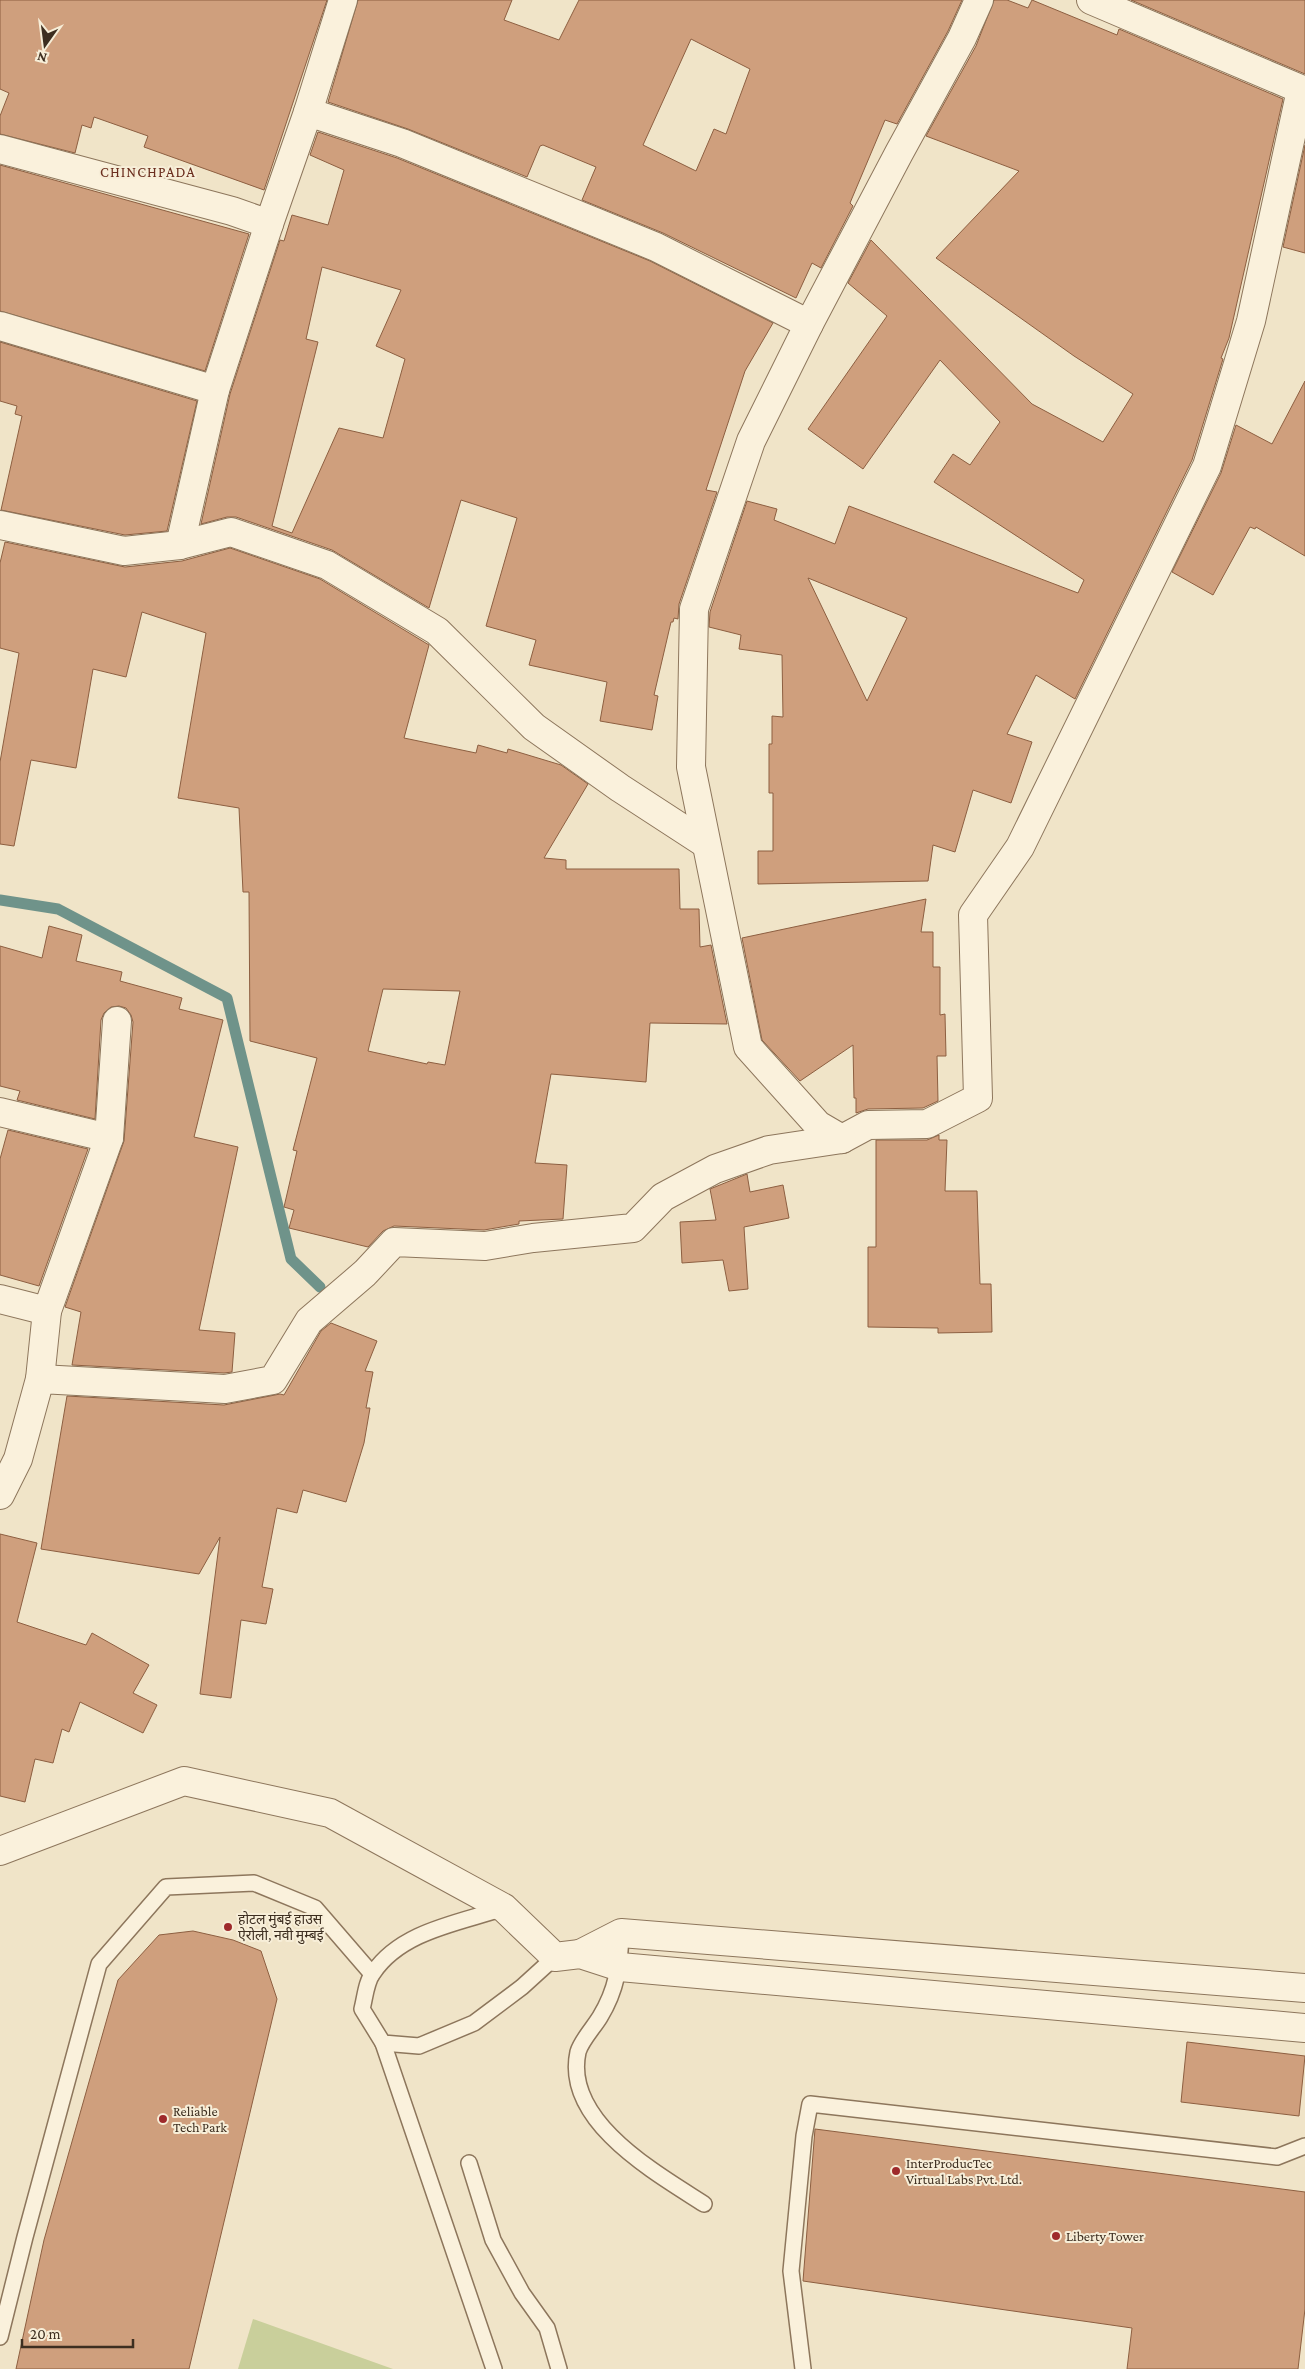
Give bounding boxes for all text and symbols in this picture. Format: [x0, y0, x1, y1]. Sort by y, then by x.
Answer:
north arrow [20, 20, 70, 70]
text: N [35, 49, 48, 67]
district label: CHINCHPADA [100, 164, 196, 180]
place label: होटल मुंबई हाउस ऐरोली, नवी मुम्बई [238, 1911, 325, 1945]
marker: होटल मुंबई हाउस ऐरोली, नवी मुम्बई [222, 1921, 234, 1933]
place label: Reliable Tech Park [173, 2103, 227, 2135]
marker: Reliable Tech Park [157, 2113, 169, 2125]
place label: InterProducTec Virtual Labs Pvt. Ltd. [906, 2155, 1022, 2187]
marker: InterProducTec Virtual Labs Pvt. Ltd. [890, 2165, 902, 2177]
place label: Liberty Tower [1066, 2228, 1144, 2244]
marker: Liberty Tower [1050, 2230, 1062, 2242]
scale bar [22, 2316, 134, 2348]
text: 20 m [30, 2326, 61, 2342]

